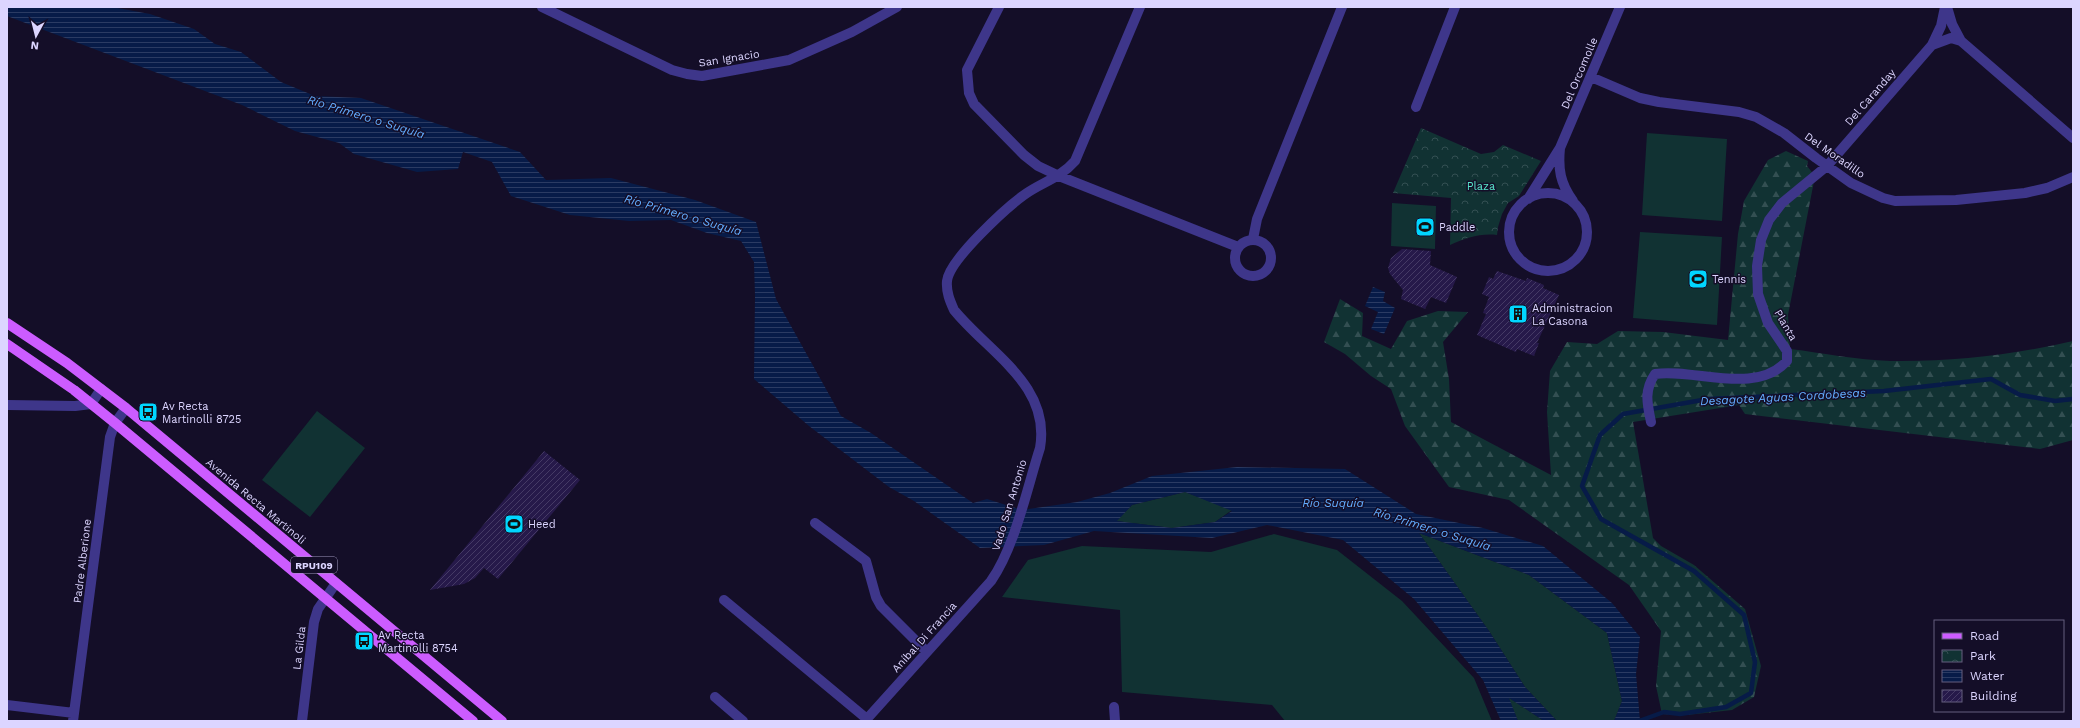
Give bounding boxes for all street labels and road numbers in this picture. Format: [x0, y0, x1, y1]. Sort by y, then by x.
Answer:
street label: Del Orcomolle [1559, 35, 1600, 111]
street label: San Ignacio [698, 47, 760, 70]
street label: Del Caranday [1842, 66, 1899, 128]
street label: Del Moradillo [1802, 130, 1867, 181]
street label: Planta [1771, 307, 1800, 343]
street label: Avenida Recta Martinoli [203, 456, 308, 547]
street label: Vado San Antonio [989, 458, 1030, 552]
street label: Padre Alberione [71, 518, 94, 604]
road number: RPU109 [291, 557, 337, 573]
street label: Aníbal Di Francia [889, 599, 959, 675]
street label: La Gilda [290, 626, 309, 671]

